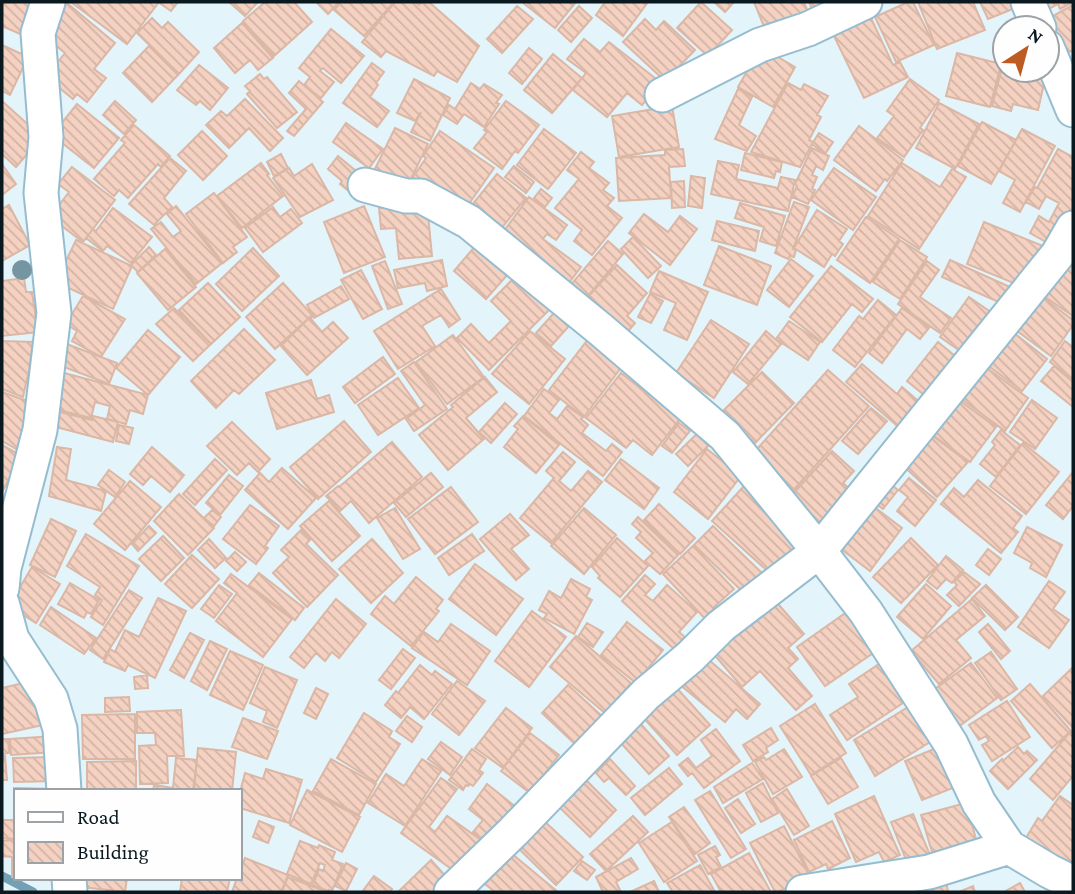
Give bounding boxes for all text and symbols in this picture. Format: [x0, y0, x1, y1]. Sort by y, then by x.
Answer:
north arrow [991, 14, 1061, 84]
text: N [1024, 23, 1047, 48]
legend [14, 789, 242, 880]
text: Road [77, 805, 120, 829]
text: Building [77, 840, 149, 864]

